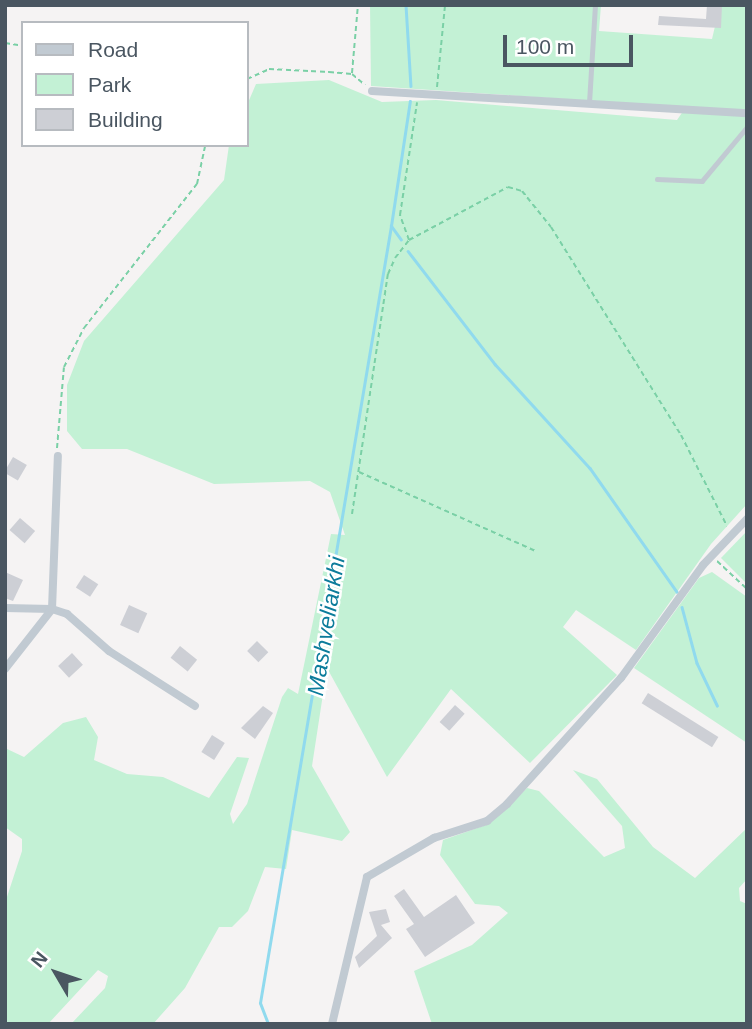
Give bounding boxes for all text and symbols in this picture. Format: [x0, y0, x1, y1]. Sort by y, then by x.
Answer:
legend [21, 21, 248, 147]
scale bar [507, 21, 636, 65]
text: 100 m [516, 35, 574, 58]
text: Road [88, 38, 138, 61]
text: Park [88, 73, 131, 96]
text: Building [88, 108, 163, 131]
water label: Mashveliarkhi [301, 554, 351, 698]
north arrow [21, 938, 91, 1008]
text: N [27, 948, 52, 971]

